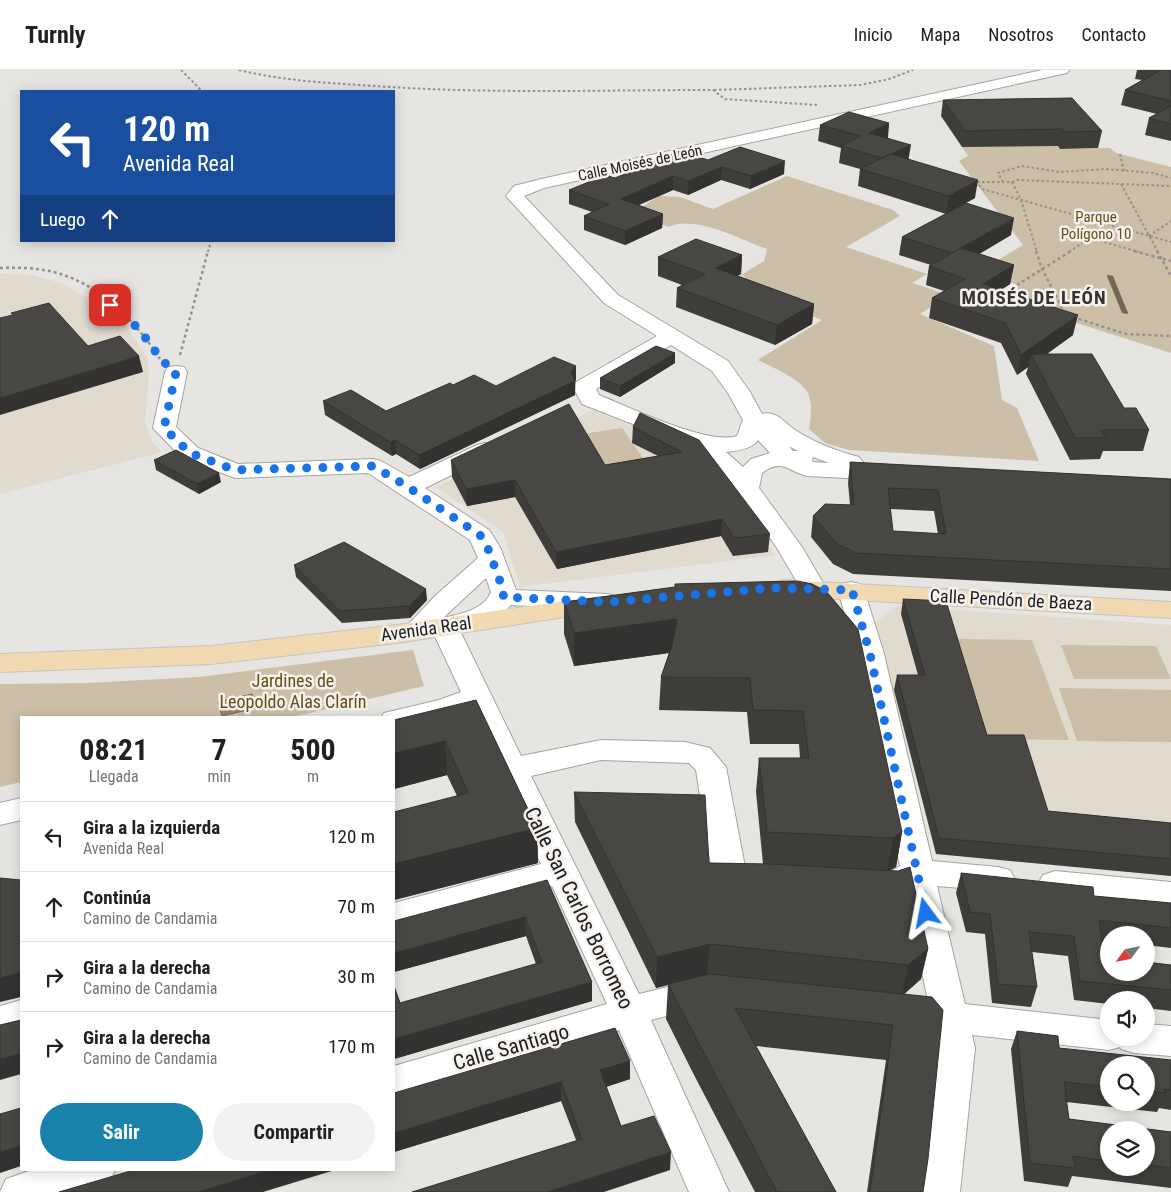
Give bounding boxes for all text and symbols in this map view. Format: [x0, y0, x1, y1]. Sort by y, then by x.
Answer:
text: Turnly [25, 21, 86, 49]
text: Inicio [854, 24, 893, 45]
text: Mapa [921, 24, 960, 45]
text: Nosotros [988, 24, 1054, 45]
text: Contacto [1082, 24, 1146, 45]
text: 120 m [123, 109, 210, 150]
icon: left [40, 110, 105, 175]
street label: Calle Moisés de León [576, 141, 704, 185]
text: Avenida Real [123, 151, 235, 176]
icon: ahead [96, 205, 124, 233]
text: Luego [40, 208, 86, 231]
park label: Parque Polígono 10 [1061, 208, 1131, 243]
pin [89, 284, 131, 326]
district label: MOISÉS DE LEÓN [961, 286, 1107, 309]
icon: arrive [96, 291, 124, 319]
street label: Calle Pendón de Baeza [929, 585, 1093, 614]
street label: Avenida Real [379, 612, 473, 645]
park label: Jardines de Leopoldo Alas Clarín [219, 670, 367, 712]
text: 08:21 [79, 732, 148, 767]
text: 7 [212, 732, 227, 767]
text: 500 [290, 732, 336, 767]
text: Llegada [89, 767, 139, 786]
text: min [207, 767, 231, 786]
text: m [307, 767, 319, 786]
street label: Calle San Carlos Borromeo [520, 803, 638, 1013]
text: Gira a la izquierda [83, 816, 220, 839]
icon: left [40, 823, 68, 851]
text: 120 m [328, 825, 375, 848]
text: Avenida Real [83, 839, 164, 858]
text: Continúa [83, 886, 151, 909]
position arrow [899, 886, 951, 938]
icon: ahead [40, 893, 68, 921]
text: 70 m [338, 895, 375, 918]
text: Camino de Candamia [83, 909, 217, 928]
north arrow [1100, 926, 1155, 981]
map controls [1100, 926, 1155, 1176]
text: Gira a la derecha [83, 956, 210, 979]
icon: right [40, 963, 68, 991]
text: 30 m [338, 965, 375, 988]
text: Camino de Candamia [83, 979, 217, 998]
button: sound [1100, 991, 1155, 1046]
street label: Calle Santiago [450, 1019, 572, 1075]
text: Gira a la derecha [83, 1026, 210, 1049]
icon: right [40, 1033, 68, 1061]
text: 170 m [328, 1035, 375, 1058]
text: Camino de Candamia [83, 1049, 217, 1068]
button: search [1100, 1056, 1155, 1111]
button: Salir [40, 1103, 203, 1161]
button: Compartir [213, 1103, 375, 1161]
button: layers [1100, 1121, 1155, 1176]

